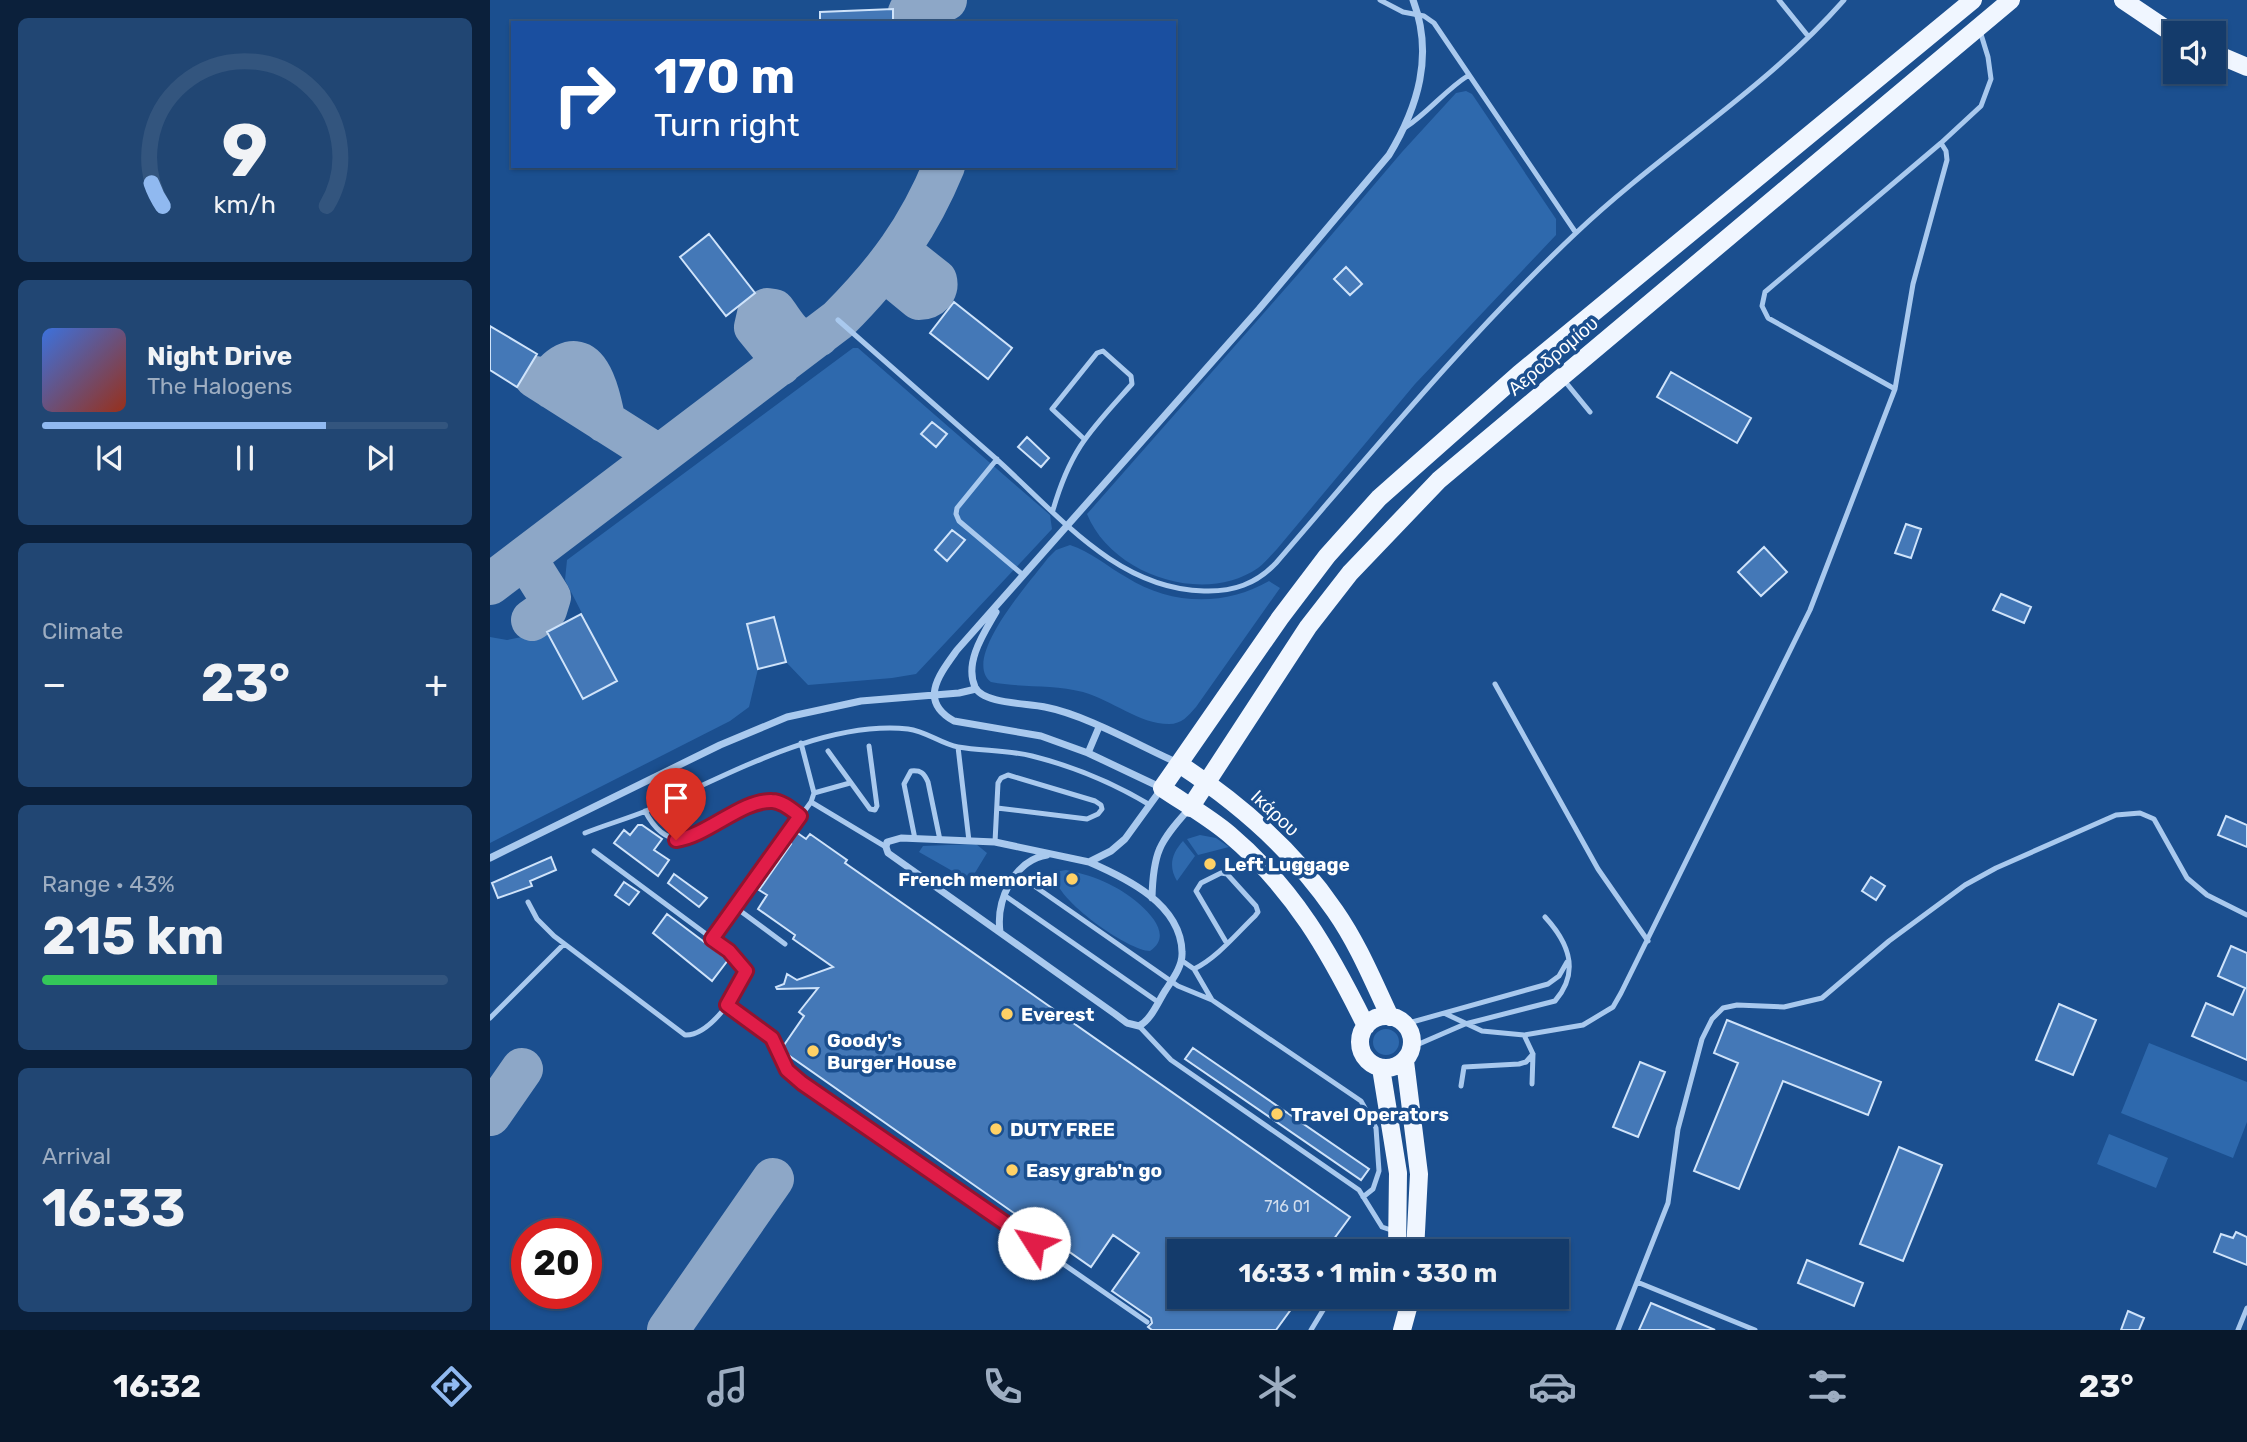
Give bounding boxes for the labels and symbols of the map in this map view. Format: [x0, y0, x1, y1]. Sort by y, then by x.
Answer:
street label: Αεροδρομίου [1503, 312, 1603, 400]
pin [646, 768, 706, 840]
street label: Ικάρου [1246, 785, 1304, 841]
place label: Left Luggage [1224, 853, 1350, 876]
marker: Left Luggage [1202, 856, 1218, 872]
place label: French memorial [898, 868, 1058, 891]
marker: French memorial [1064, 871, 1080, 887]
place label: Everest [1021, 1003, 1095, 1026]
marker: Everest [999, 1006, 1015, 1022]
place label: Goody's Burger House [827, 1029, 956, 1074]
marker: Goody's Burger House [805, 1043, 821, 1059]
place label: Travel Operators [1291, 1103, 1449, 1126]
marker: Travel Operators [1269, 1106, 1285, 1122]
place label: DUTY FREE [1010, 1118, 1115, 1141]
marker: DUTY FREE [988, 1121, 1004, 1137]
place label: Easy grab'n go [1026, 1159, 1162, 1182]
marker: Easy grab'n go [1004, 1162, 1020, 1178]
house number: 716 01 [1264, 1197, 1310, 1216]
position arrow [997, 1206, 1071, 1280]
speed limit sign: 20 [511, 1218, 602, 1309]

